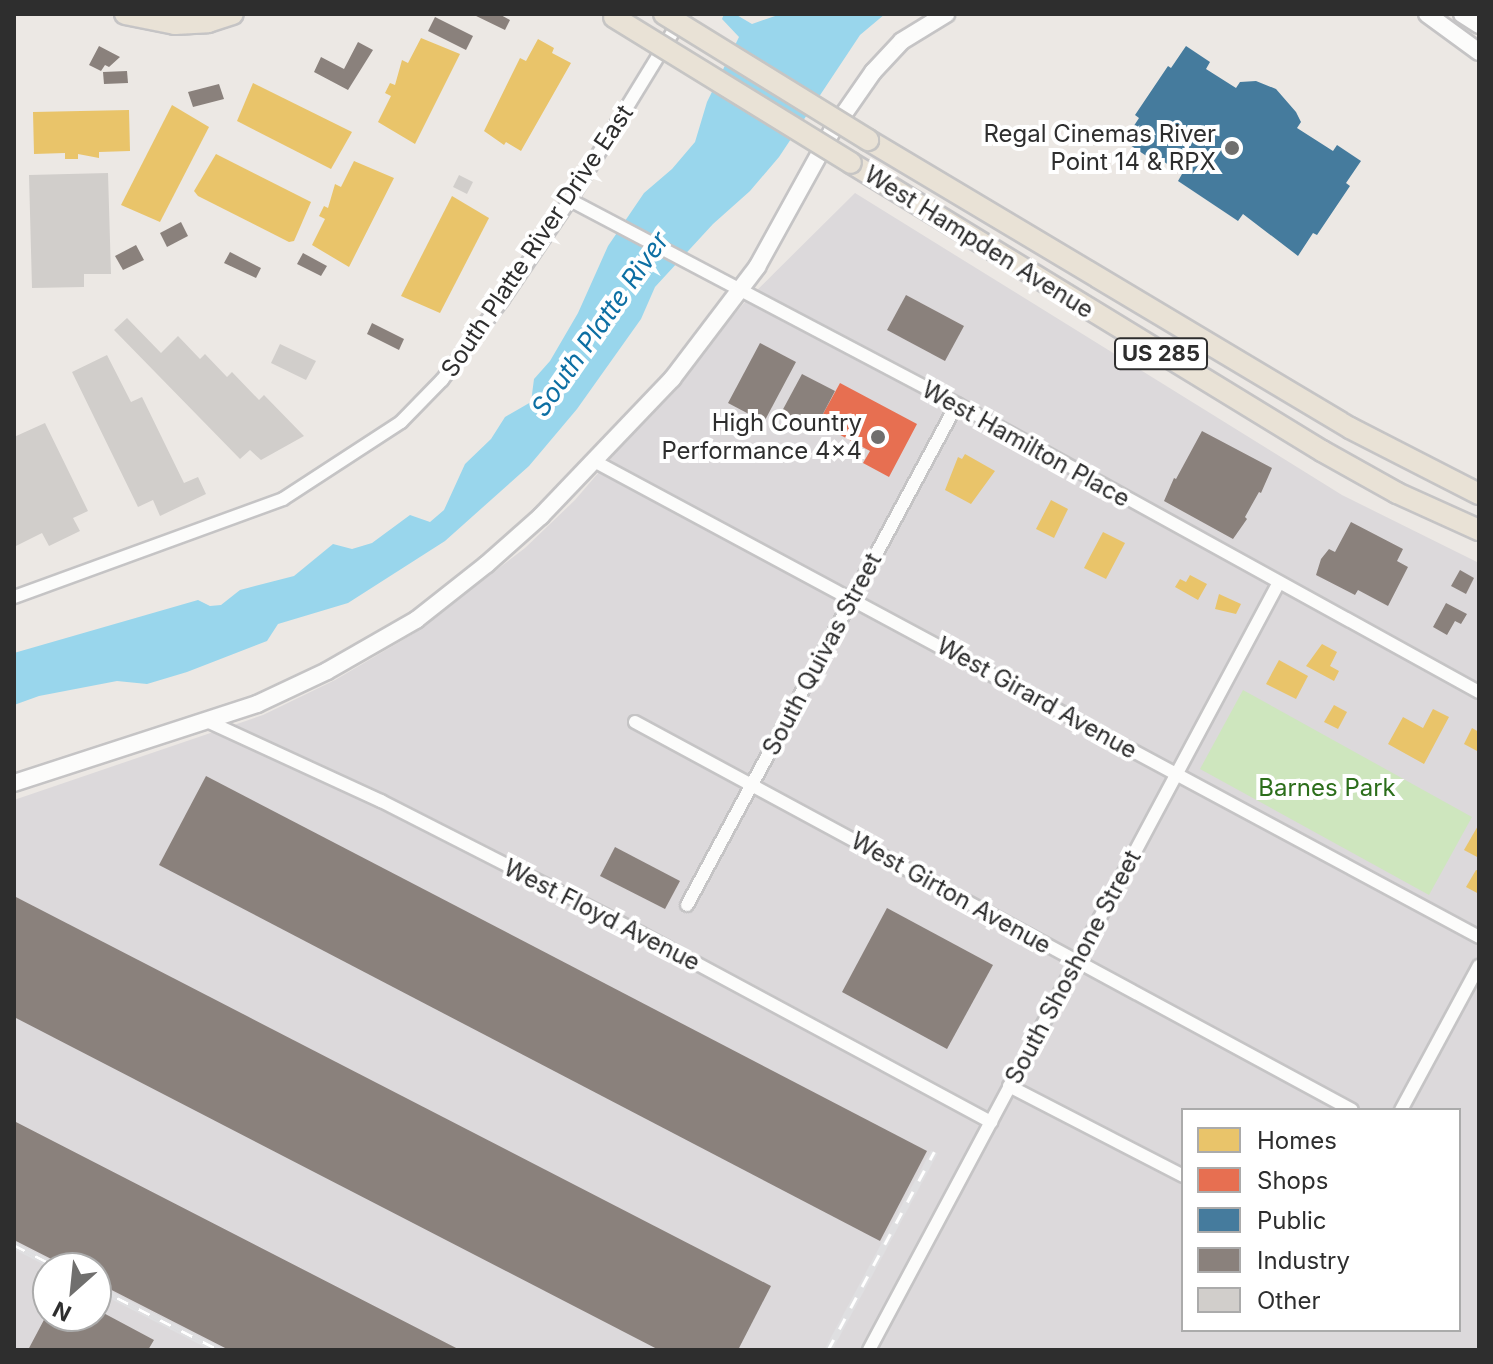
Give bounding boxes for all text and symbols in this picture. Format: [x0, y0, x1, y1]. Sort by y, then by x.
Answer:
street label: South Platte River Drive East [435, 100, 639, 382]
place label: Regal Cinemas River Point 14 & RPX [983, 120, 1216, 176]
marker: Regal Cinemas River Point 14 & RPX [1223, 139, 1241, 157]
street label: West Hampden Avenue [859, 160, 1099, 324]
water label: South Platte River [525, 226, 675, 422]
road number: US 285 [1113, 336, 1209, 372]
street label: West Hamilton Place [917, 375, 1135, 513]
place label: High Country Performance 4x4 [661, 409, 862, 465]
marker: High Country Performance 4x4 [869, 428, 887, 446]
street label: South Quivas Street [756, 548, 888, 760]
street label: West Girard Avenue [932, 631, 1142, 765]
park label: Barnes Park [1258, 774, 1396, 802]
street label: West Girton Avenue [846, 826, 1056, 960]
street label: South Shoshone Street [999, 845, 1147, 1089]
street label: West Floyd Avenue [499, 853, 705, 977]
legend [1181, 1108, 1461, 1332]
text: Homes [1257, 1126, 1337, 1155]
text: Shops [1257, 1166, 1328, 1195]
text: Public [1257, 1206, 1327, 1235]
text: Industry [1257, 1246, 1350, 1275]
north arrow [32, 1252, 112, 1332]
text: Other [1257, 1286, 1320, 1315]
text: N [49, 1296, 75, 1327]

